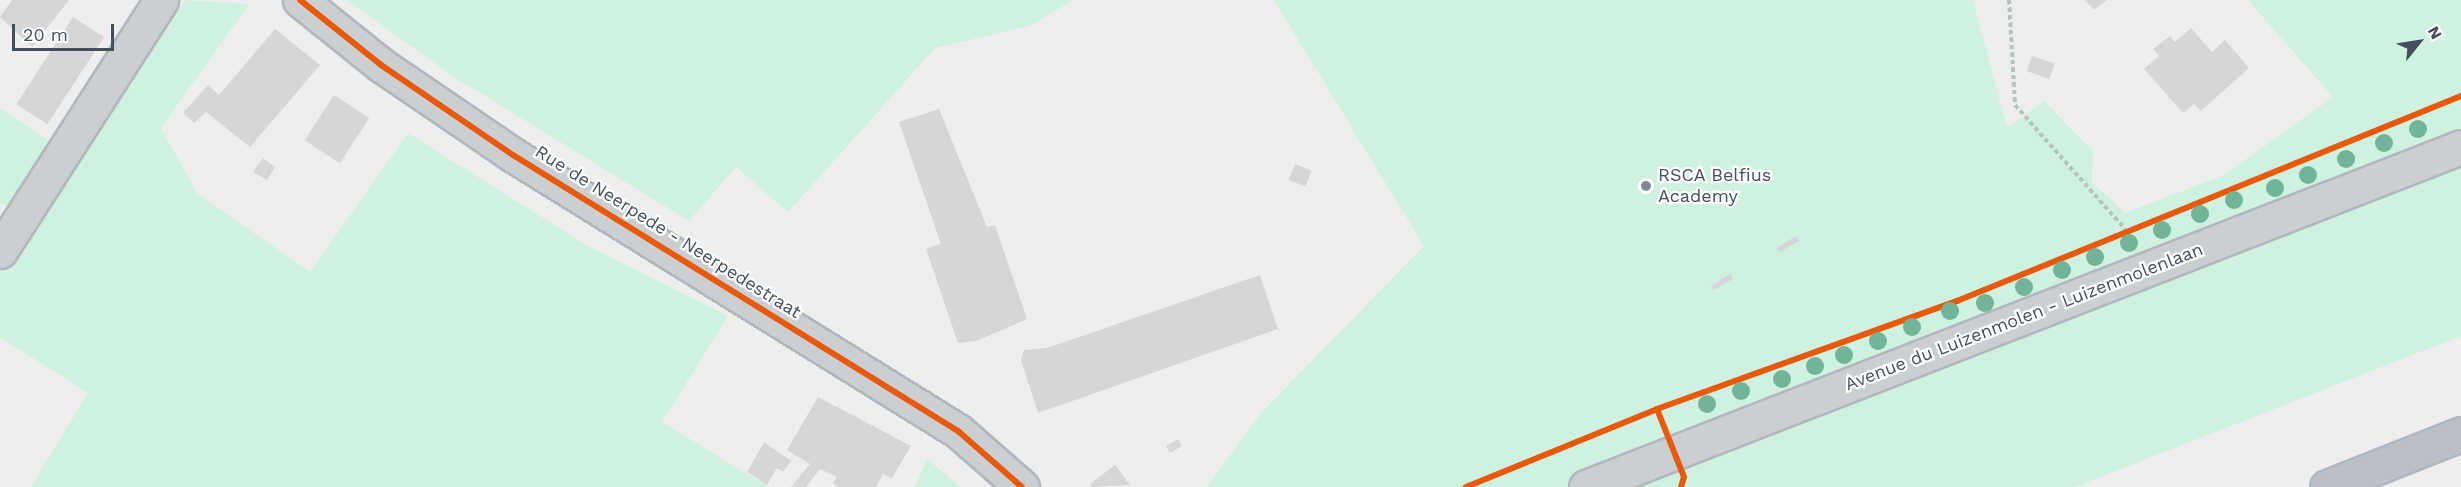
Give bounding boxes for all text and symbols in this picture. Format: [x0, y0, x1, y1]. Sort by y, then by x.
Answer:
scale bar [15, 12, 117, 50]
north arrow [2389, 12, 2449, 72]
text: N [2424, 23, 2446, 43]
text: 20 m [23, 24, 68, 45]
street label: Rue de Neerpede - Neerpedestraat [531, 141, 805, 323]
place label: RSCA Belfius Academy [1658, 165, 1772, 207]
marker: RSCA Belfius Academy [1639, 179, 1653, 193]
street label: Avenue du Luizenmolen - Luizenmolenlaan [1842, 239, 2206, 395]

